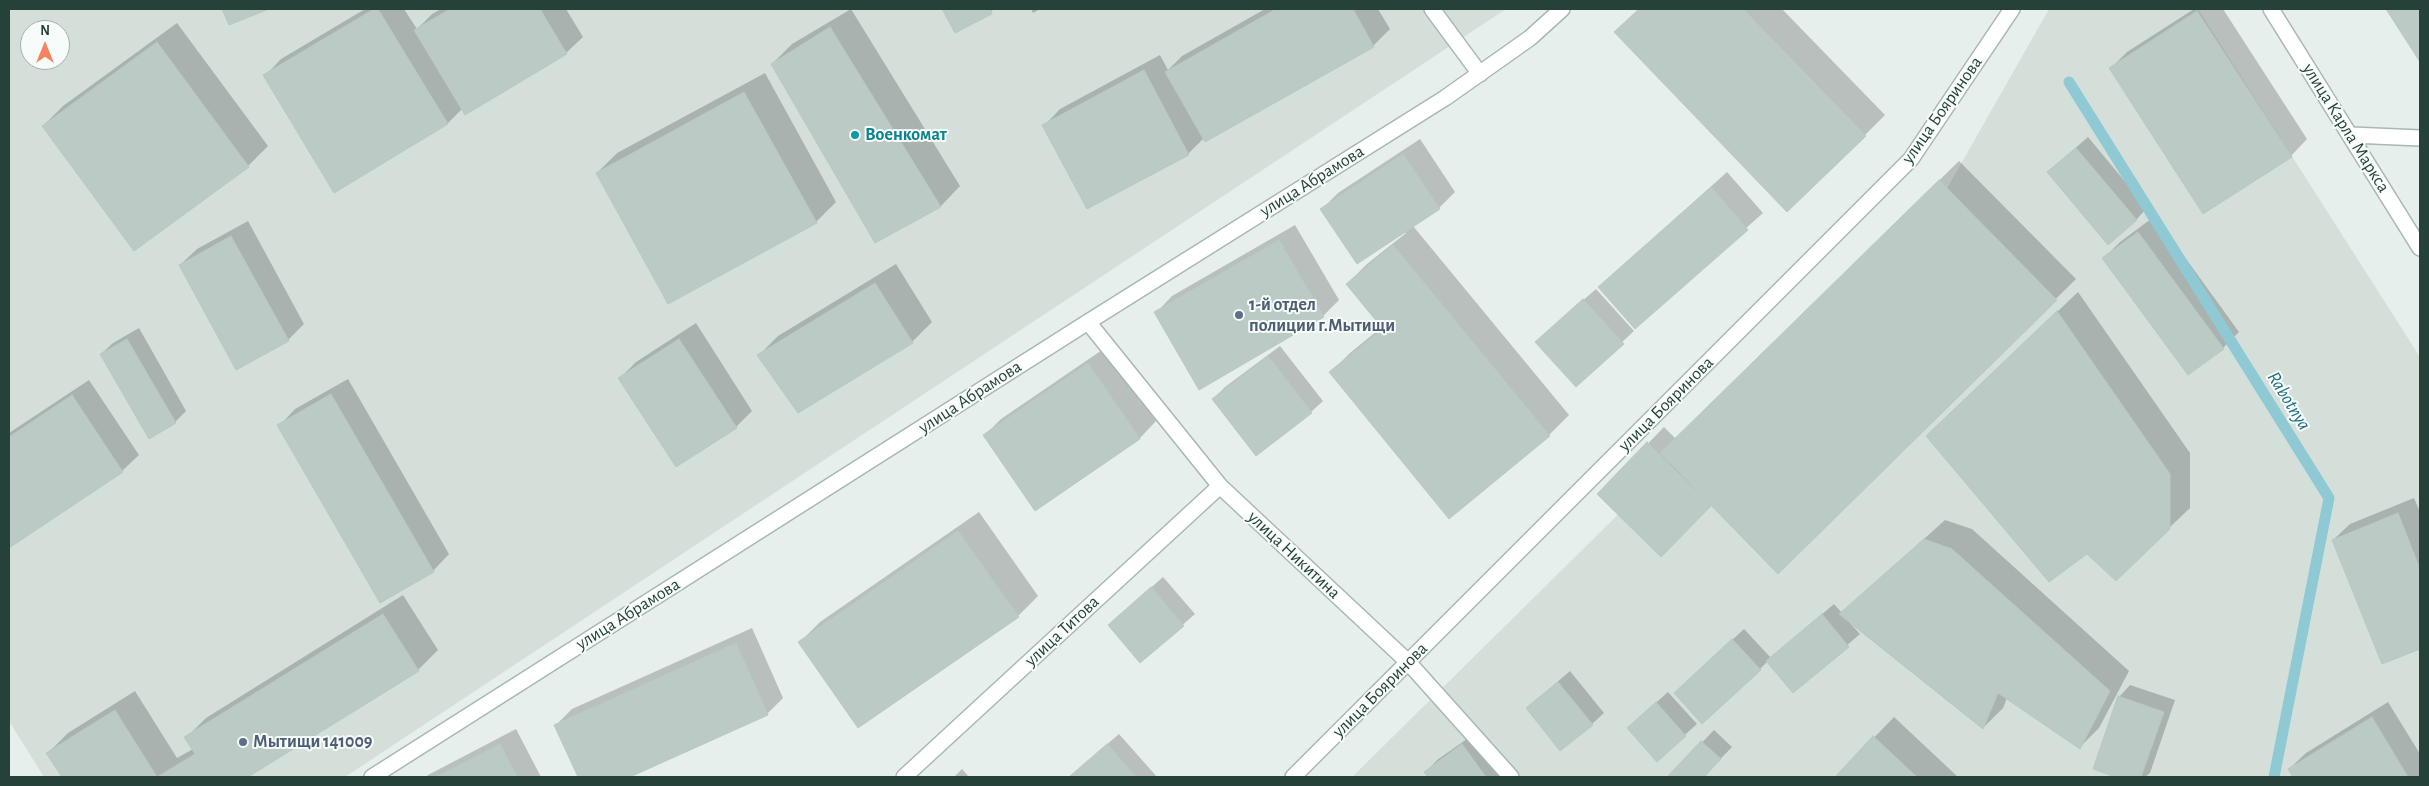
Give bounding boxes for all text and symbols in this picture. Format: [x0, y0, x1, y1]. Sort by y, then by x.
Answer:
north arrow [20, 20, 70, 70]
text: N [40, 24, 50, 38]
street label: улица Бояринова [1897, 52, 1987, 168]
street label: улица Карла Маркса [2298, 60, 2394, 196]
place label: Военкомат [865, 124, 947, 146]
marker: Военкомат [849, 129, 861, 141]
street label: улица Абрамова [1256, 140, 1368, 222]
place label: 1-й отдел полиции г.Мытищи [1249, 294, 1395, 336]
marker: 1-й отдел полиции г.Мытищи [1233, 309, 1245, 321]
street label: улица Бояринова [1614, 352, 1718, 456]
street label: улица Абрамова [914, 356, 1026, 438]
water label: Rabotnya [2262, 368, 2316, 434]
street label: улица Никитина [1243, 507, 1345, 603]
street label: улица Абрамова [572, 573, 684, 655]
street label: улица Титова [1020, 591, 1104, 671]
street label: улица Бояринова [1328, 638, 1432, 742]
place label: Мытищи 141009 [253, 731, 373, 753]
marker: Мытищи 141009 [237, 736, 249, 748]

